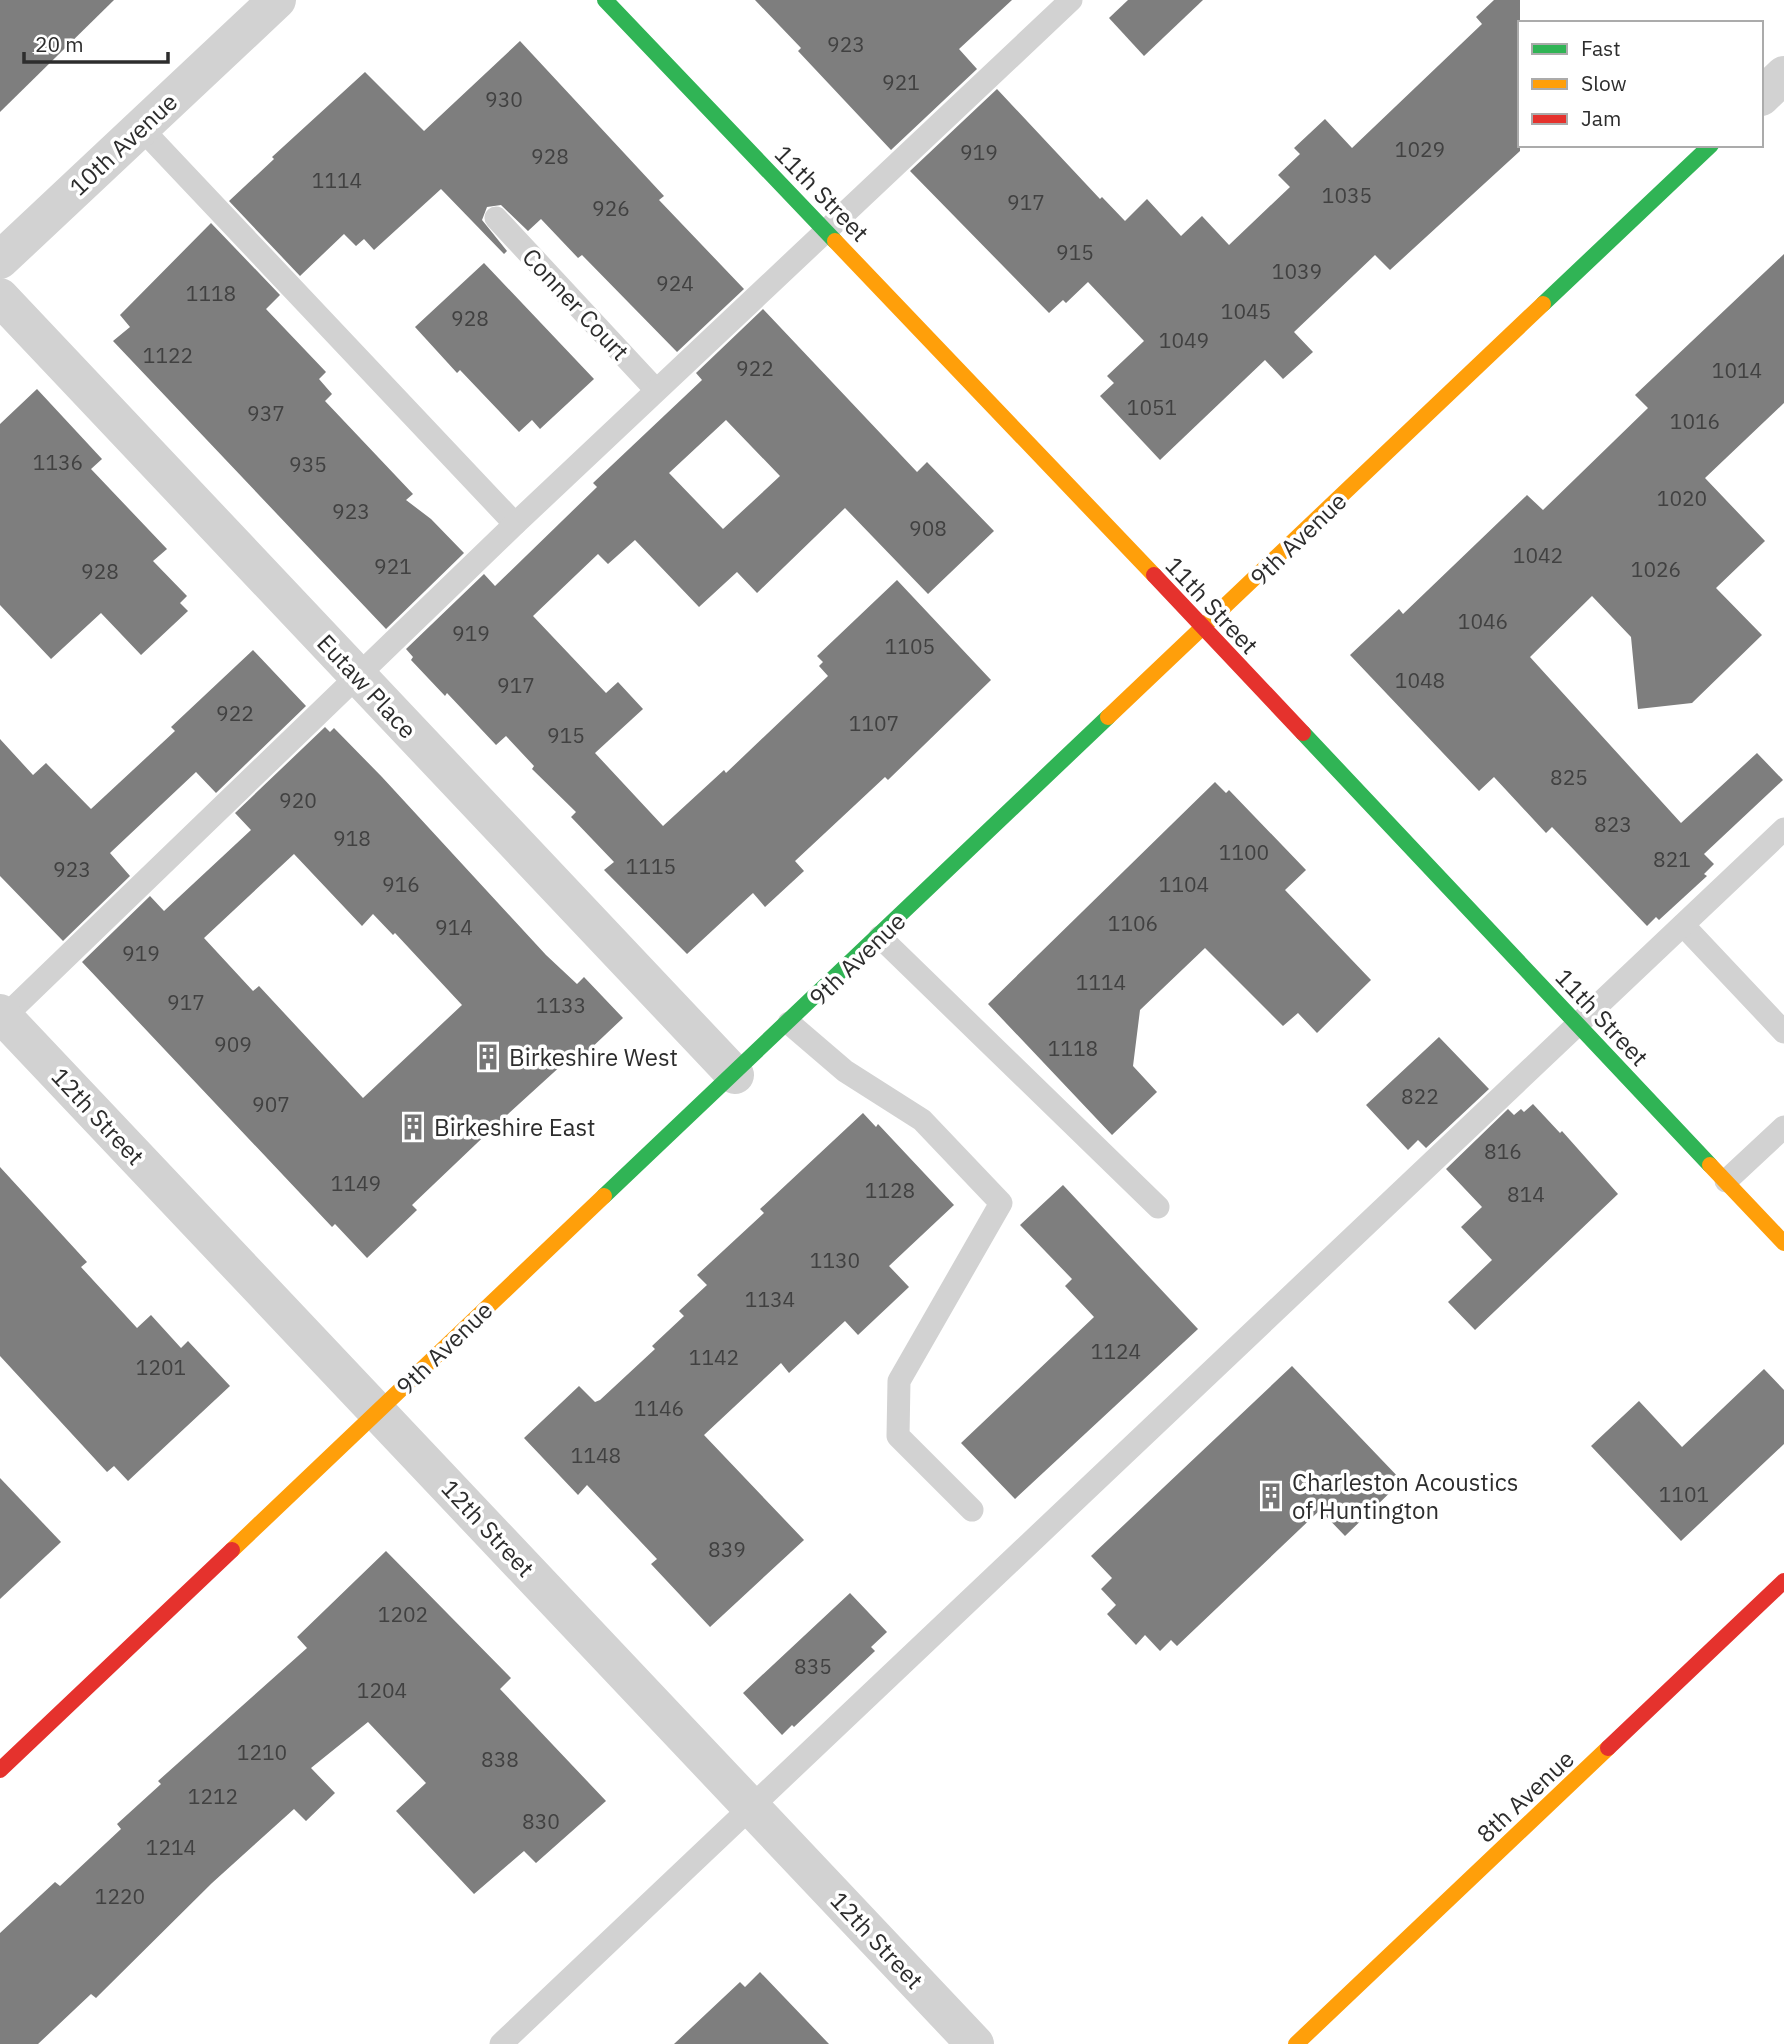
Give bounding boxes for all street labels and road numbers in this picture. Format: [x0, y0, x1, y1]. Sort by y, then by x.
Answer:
street label: 10th Avenue [62, 86, 184, 202]
street label: 11th Street [768, 138, 876, 248]
street label: Conner Court [516, 241, 636, 367]
street label: 9th Avenue [1243, 485, 1353, 593]
street label: 11th Street [1159, 549, 1265, 661]
street label: Eutaw Place [310, 627, 424, 745]
street label: 9th Avenue [802, 905, 912, 1013]
street label: 11th Street [1549, 961, 1655, 1073]
street label: 12th Street [45, 1060, 151, 1172]
street label: 9th Avenue [389, 1294, 499, 1402]
street label: 12th Street [435, 1472, 541, 1584]
street label: 8th Avenue [1469, 1743, 1581, 1849]
street label: 12th Street [824, 1884, 930, 1996]

